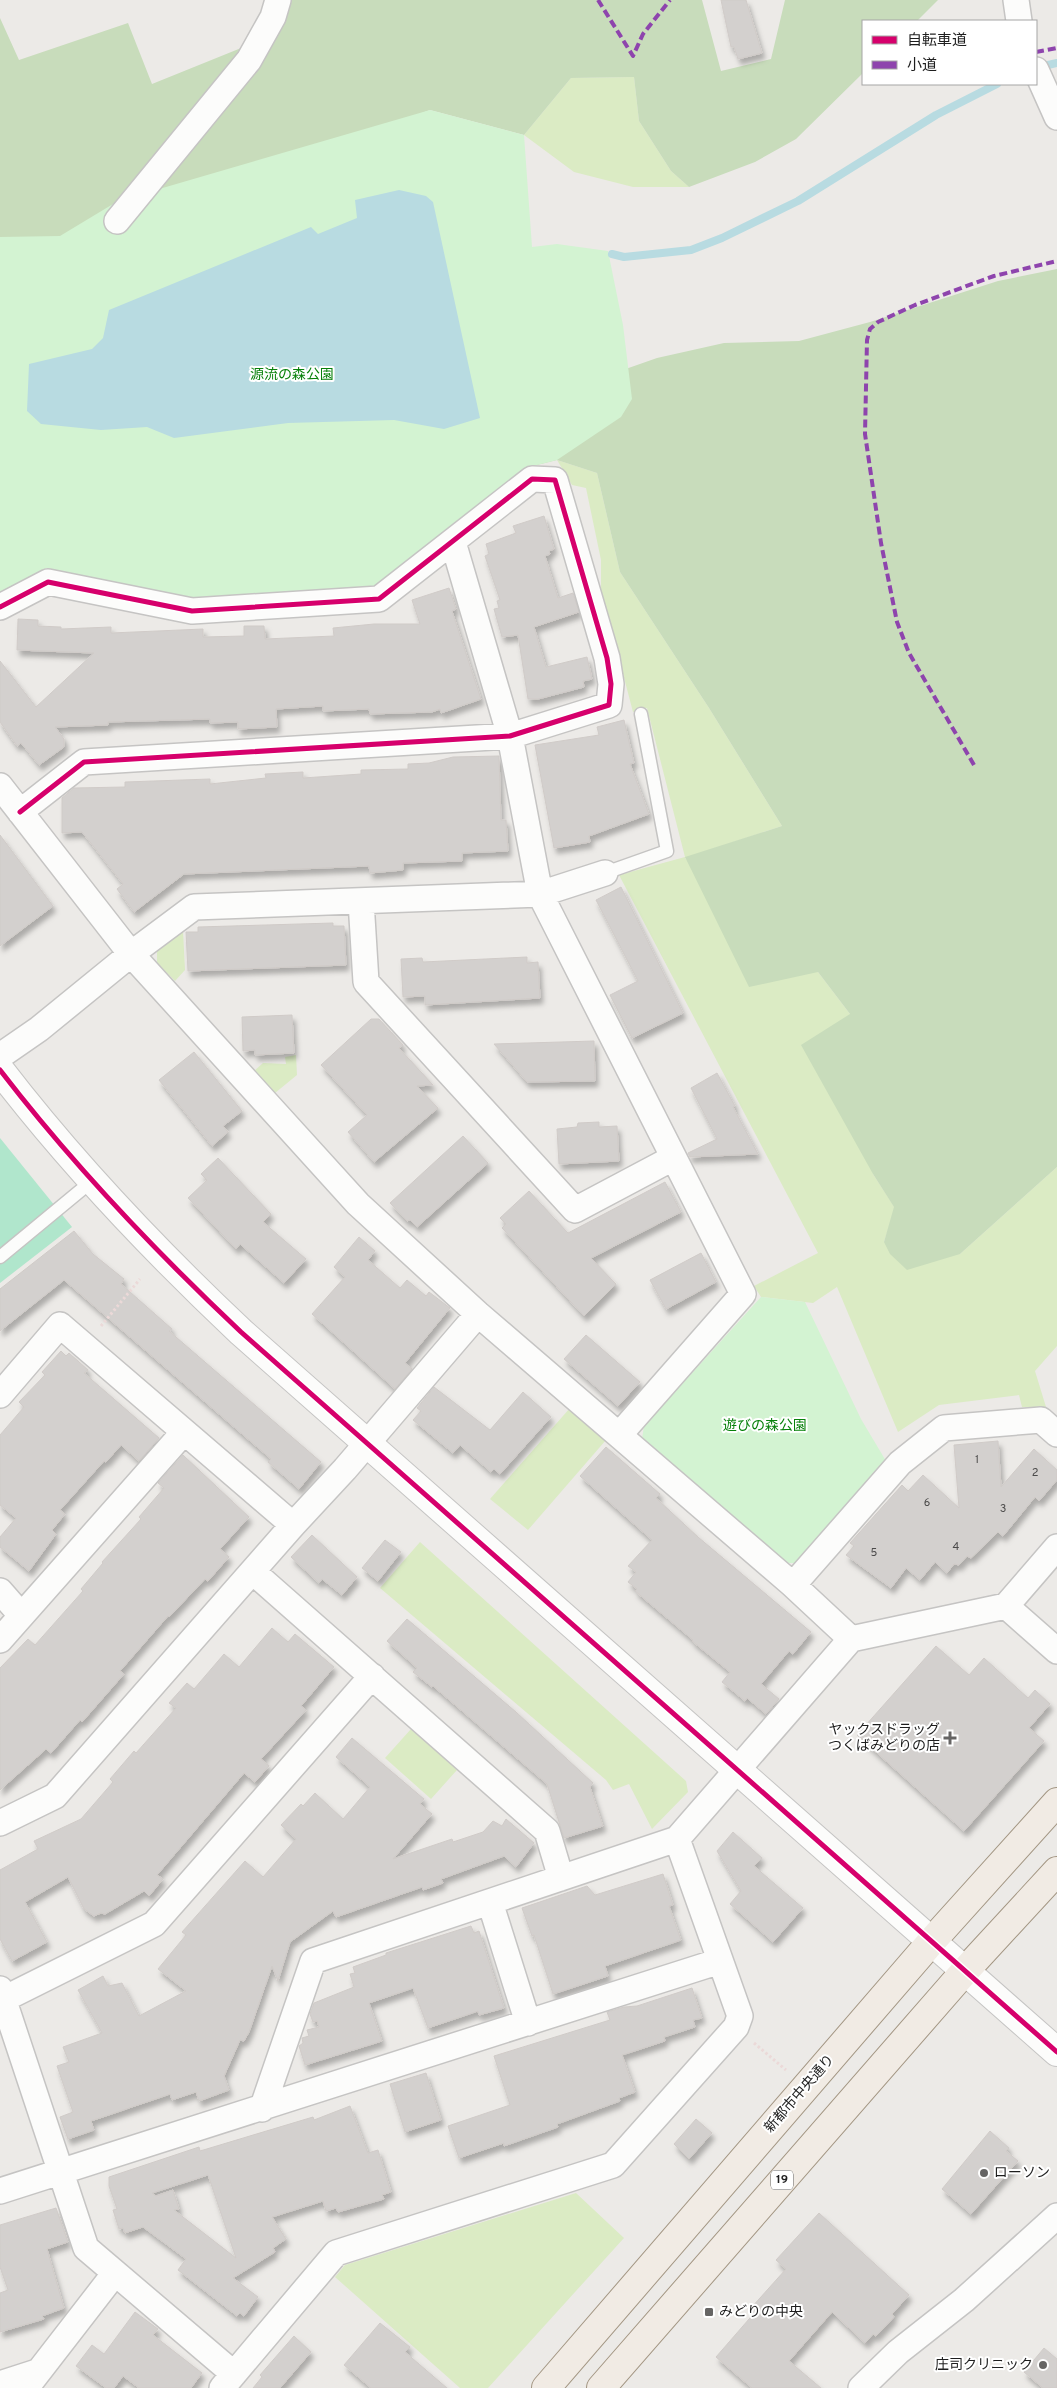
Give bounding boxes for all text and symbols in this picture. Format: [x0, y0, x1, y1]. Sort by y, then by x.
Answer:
legend [862, 20, 1037, 85]
text: 自転車道 [907, 32, 967, 51]
text: 小道 [907, 57, 937, 76]
park label: 源流の森公園 [250, 367, 334, 384]
park label: 遊びの森公園 [723, 1417, 807, 1435]
house number: 1 [975, 1453, 979, 1467]
house number: 2 [1032, 1466, 1038, 1480]
house number: 6 [924, 1496, 930, 1510]
house number: 3 [1000, 1502, 1006, 1516]
house number: 4 [953, 1540, 960, 1554]
house number: 5 [871, 1546, 878, 1560]
place label: ヤックスドラッグ つくばみどりの店 [828, 1722, 940, 1755]
marker: ヤックスドラッグ つくばみどりの店 [944, 1732, 956, 1744]
street label: 新都市中央通り [761, 2051, 839, 2137]
place label: ローソン [994, 2165, 1050, 2182]
marker: ローソン [978, 2167, 990, 2179]
road number: 19 [771, 2170, 793, 2190]
place label: みどりの中央 [719, 2304, 803, 2321]
marker: みどりの中央 [703, 2306, 715, 2318]
place label: 庄司クリニック [935, 2357, 1033, 2374]
marker: 庄司クリニック [1037, 2359, 1049, 2371]

